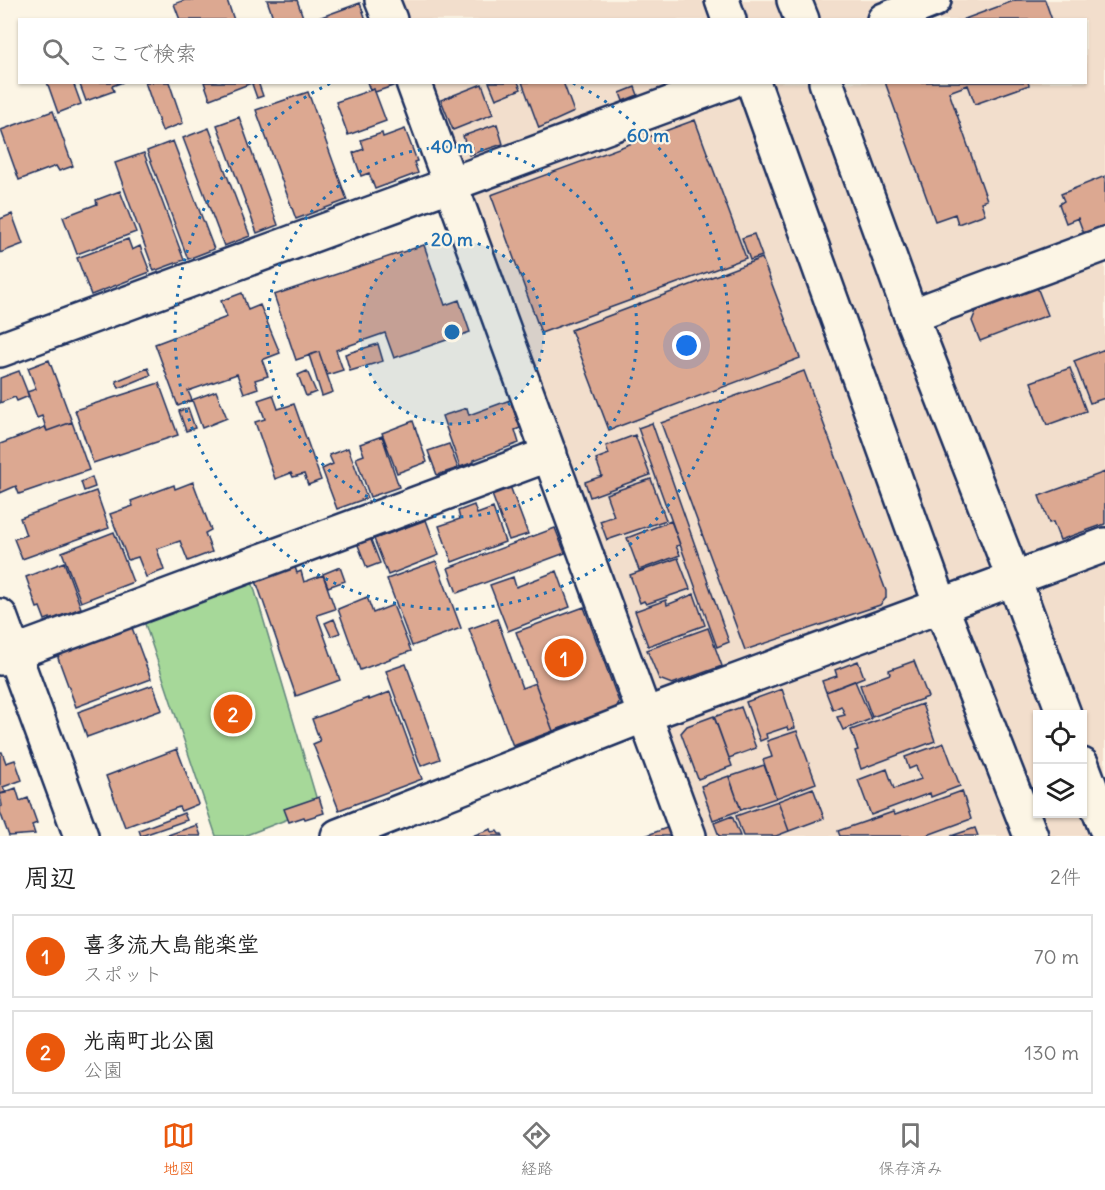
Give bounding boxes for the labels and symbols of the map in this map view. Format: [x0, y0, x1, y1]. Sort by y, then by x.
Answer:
text: 60 m [627, 124, 669, 147]
text: 40 m [431, 135, 473, 158]
text: 20 m [431, 228, 473, 251]
centre of rings [442, 322, 462, 342]
your location [672, 331, 701, 360]
pin: 1 [544, 636, 584, 680]
pin: 2 [214, 692, 252, 736]

